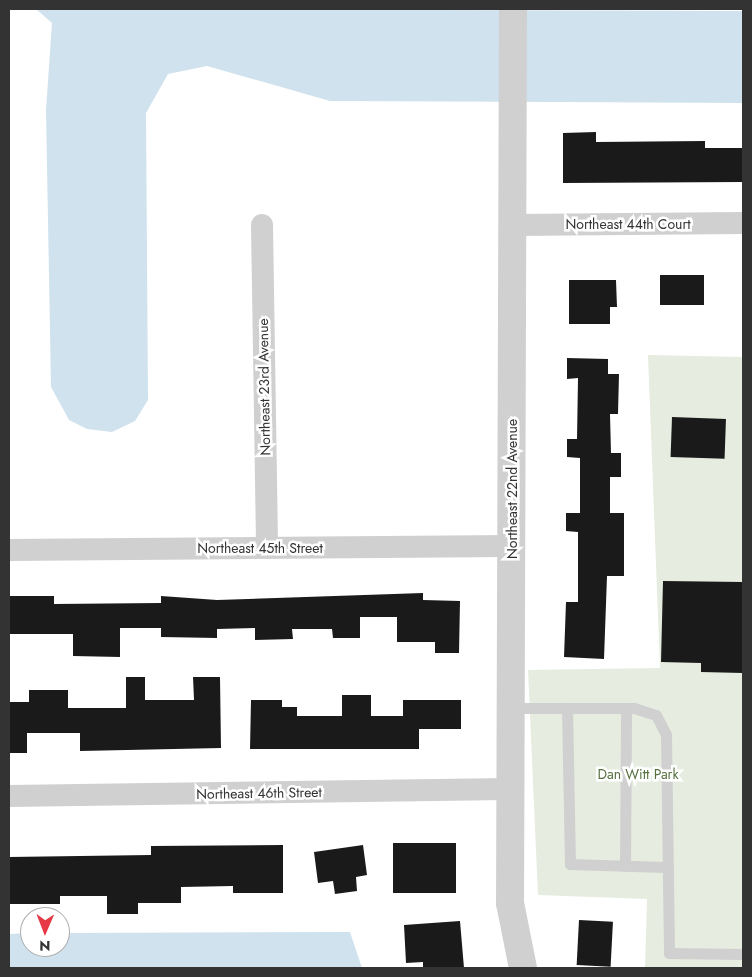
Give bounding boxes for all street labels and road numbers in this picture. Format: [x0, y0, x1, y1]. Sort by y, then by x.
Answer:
street label: Northeast 44th Court [565, 216, 691, 232]
street label: Northeast 23rd Avenue [254, 318, 274, 456]
street label: Northeast 22nd Avenue [504, 419, 520, 559]
street label: Northeast 45th Street [197, 540, 323, 556]
street label: Northeast 46th Street [196, 784, 322, 802]

